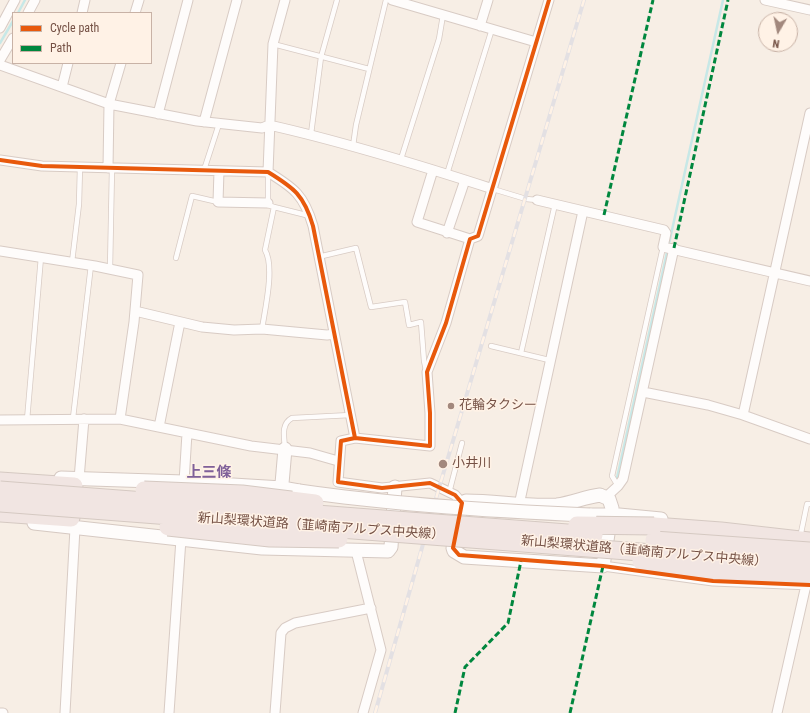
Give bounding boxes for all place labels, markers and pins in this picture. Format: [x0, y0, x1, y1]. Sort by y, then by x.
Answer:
place label: 花輪タクシー [459, 398, 537, 414]
marker: 花輪タクシー [446, 401, 456, 411]
place label: 小井川 [452, 456, 491, 472]
marker: 小井川 [437, 458, 449, 470]

